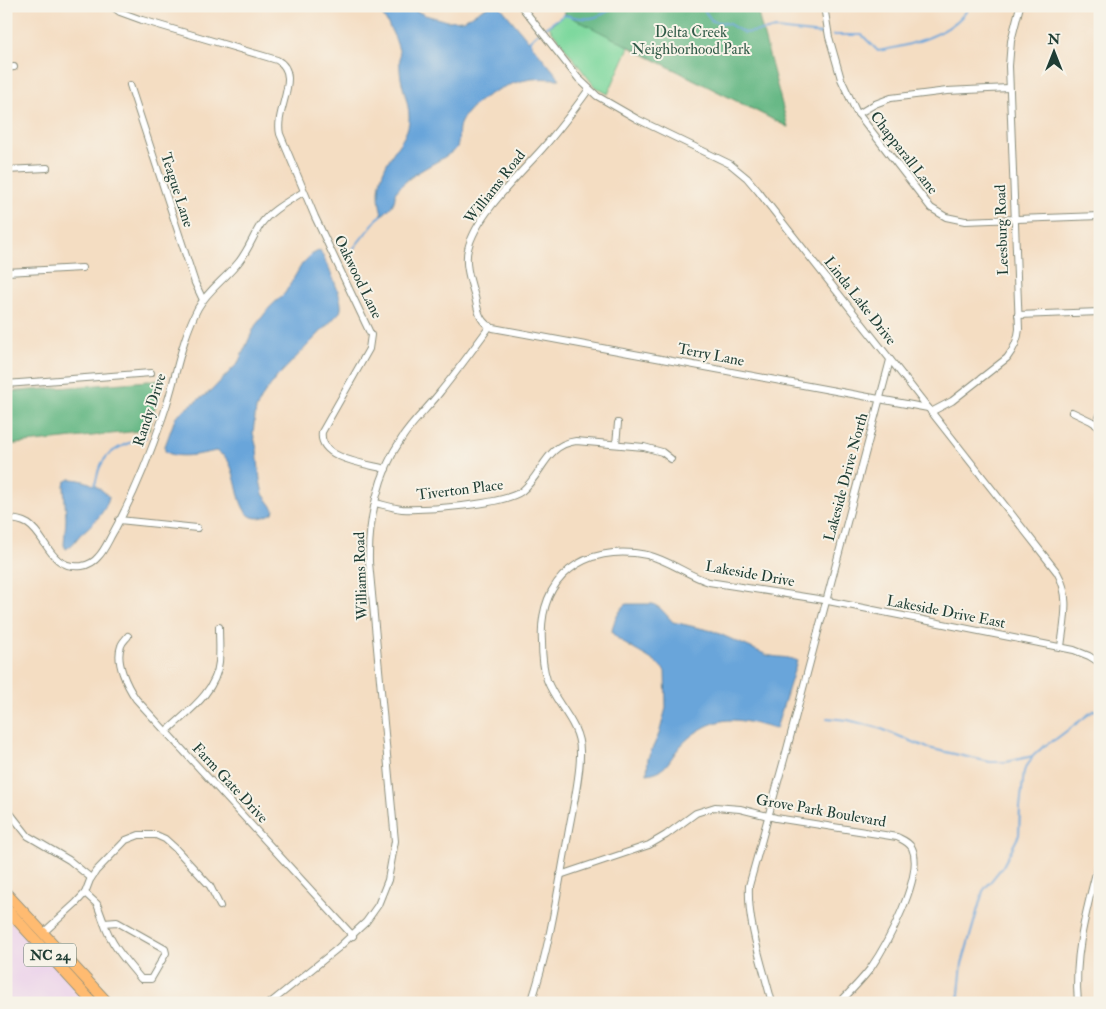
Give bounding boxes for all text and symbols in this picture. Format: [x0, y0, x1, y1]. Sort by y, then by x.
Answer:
park label: Delta Creek Neighborhood Park [632, 23, 750, 59]
north arrow [1028, 28, 1078, 78]
text: N [1047, 31, 1061, 48]
street label: Chapparall Lane [865, 108, 942, 199]
street label: Williams Road [460, 146, 530, 228]
street label: Teague Lane [156, 150, 198, 230]
street label: Leesburg Road [991, 184, 1013, 276]
street label: Oakwood Lane [330, 232, 386, 322]
street label: Linda Lake Drive [820, 253, 900, 349]
street label: Terry Lane [676, 339, 746, 371]
street label: Randy Drive [129, 371, 171, 449]
street label: Lakeside Drive North [820, 411, 872, 543]
street label: Tiverton Place [416, 475, 504, 505]
street label: Williams Road [350, 531, 372, 622]
street label: Lakeside Drive [704, 557, 796, 591]
street label: Lakeside Drive East [885, 591, 1007, 633]
street label: Farm Gate Drive [188, 739, 272, 827]
street label: Grove Park Boulevard [754, 790, 888, 832]
road number: NC 24 [24, 944, 76, 966]

